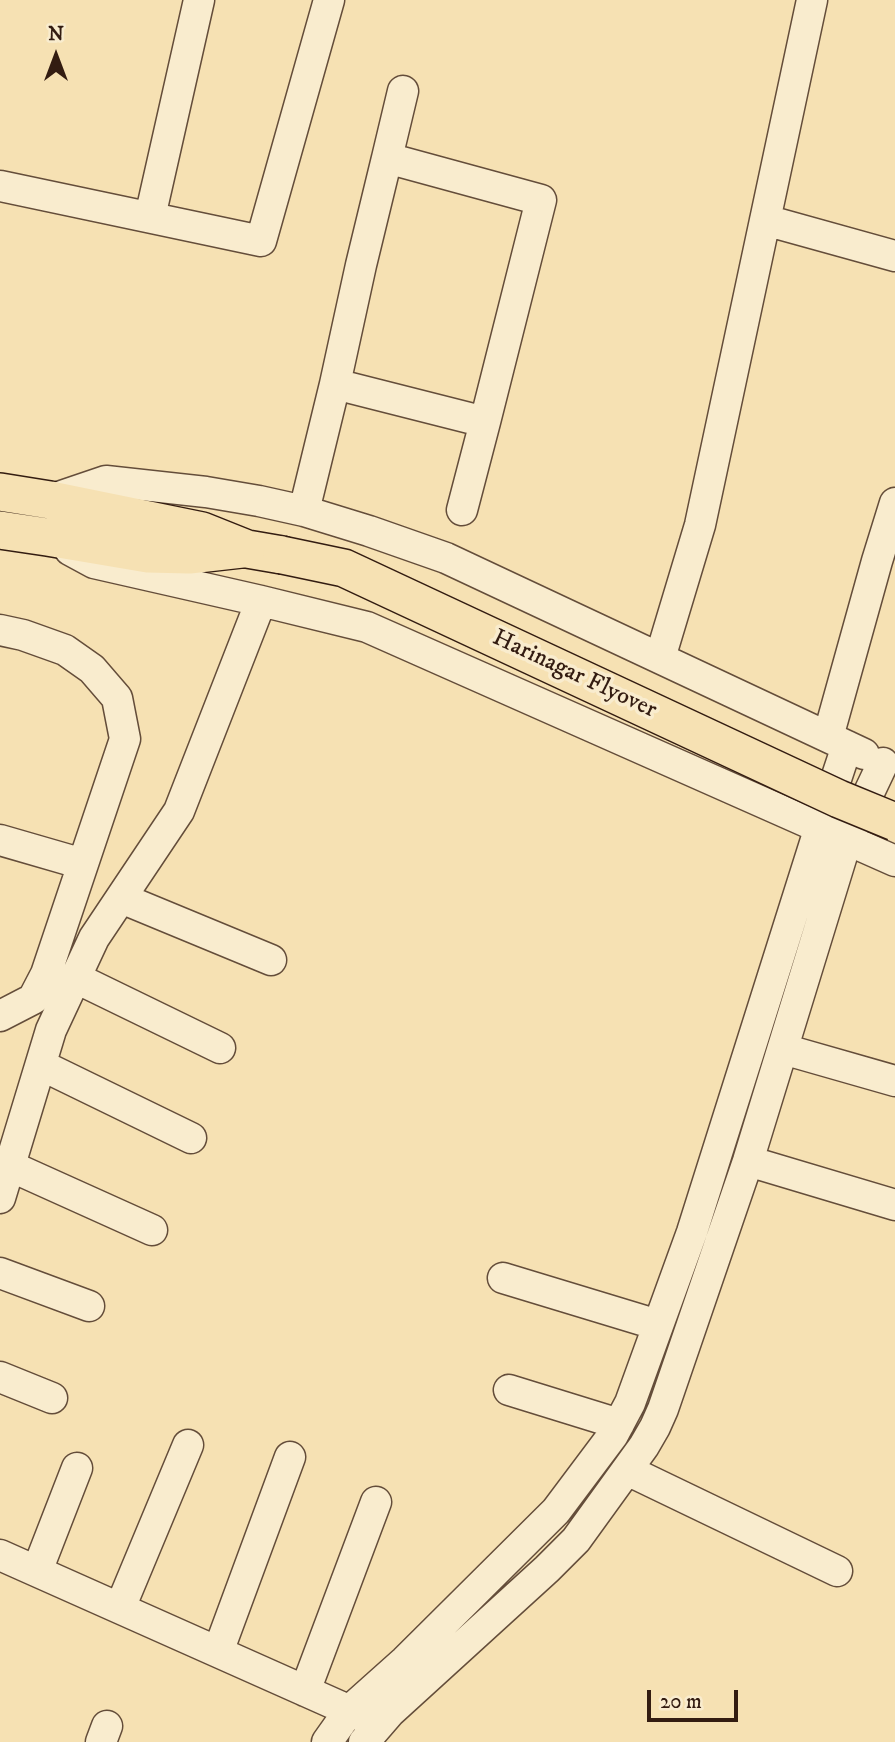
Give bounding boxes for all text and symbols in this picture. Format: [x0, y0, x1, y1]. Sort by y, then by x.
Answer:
north arrow [21, 21, 91, 91]
text: N [48, 23, 64, 46]
street label: Harinagar Flyover [487, 624, 661, 726]
scale bar [650, 1676, 741, 1720]
text: 20 m [660, 1689, 702, 1715]

